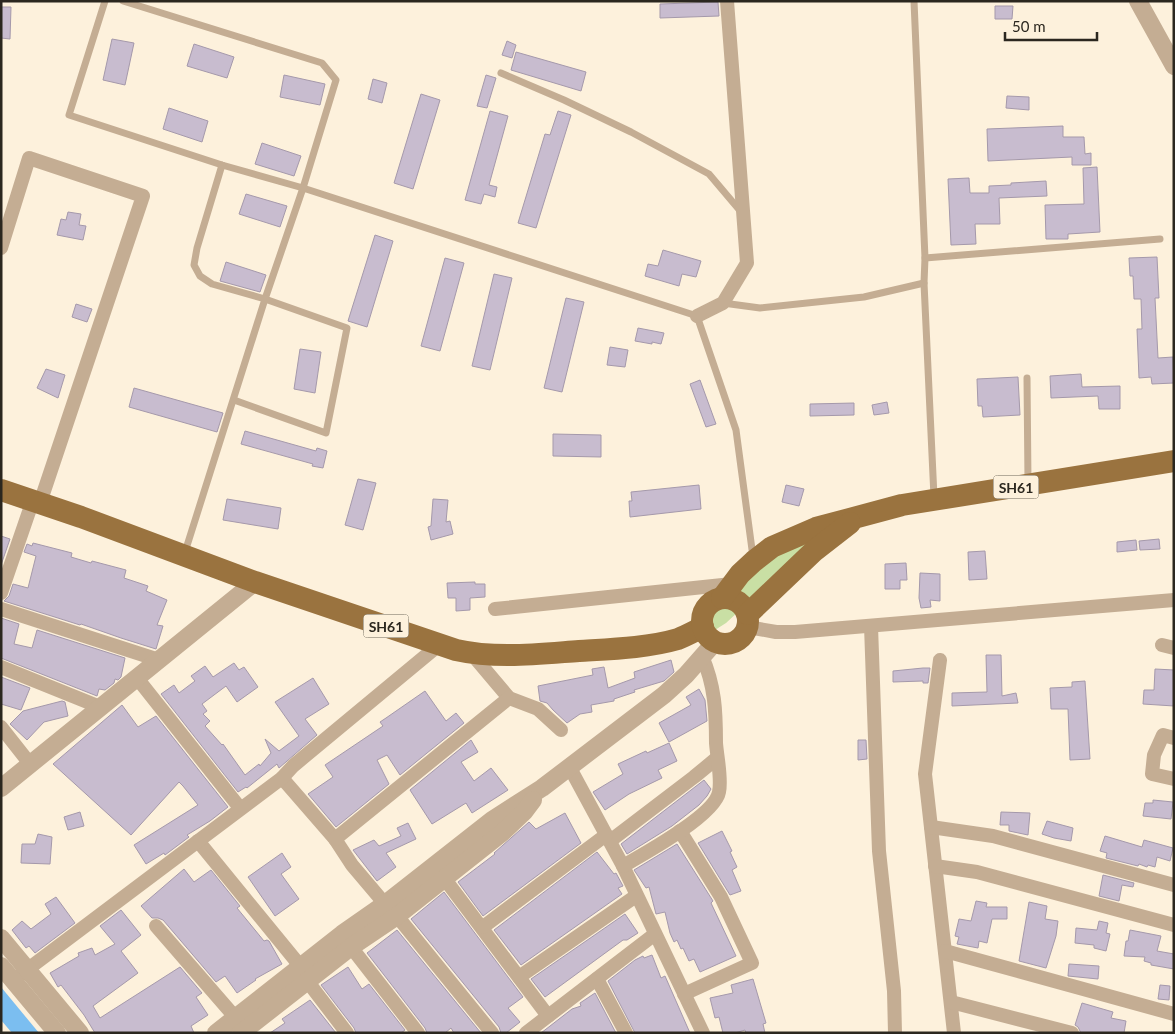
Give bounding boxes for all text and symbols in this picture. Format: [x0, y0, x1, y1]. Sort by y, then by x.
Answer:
scale bar [1005, 10, 1098, 42]
text: 50 m [1012, 17, 1046, 35]
road number: SH61 [994, 476, 1038, 498]
road number: SH61 [364, 614, 408, 638]

